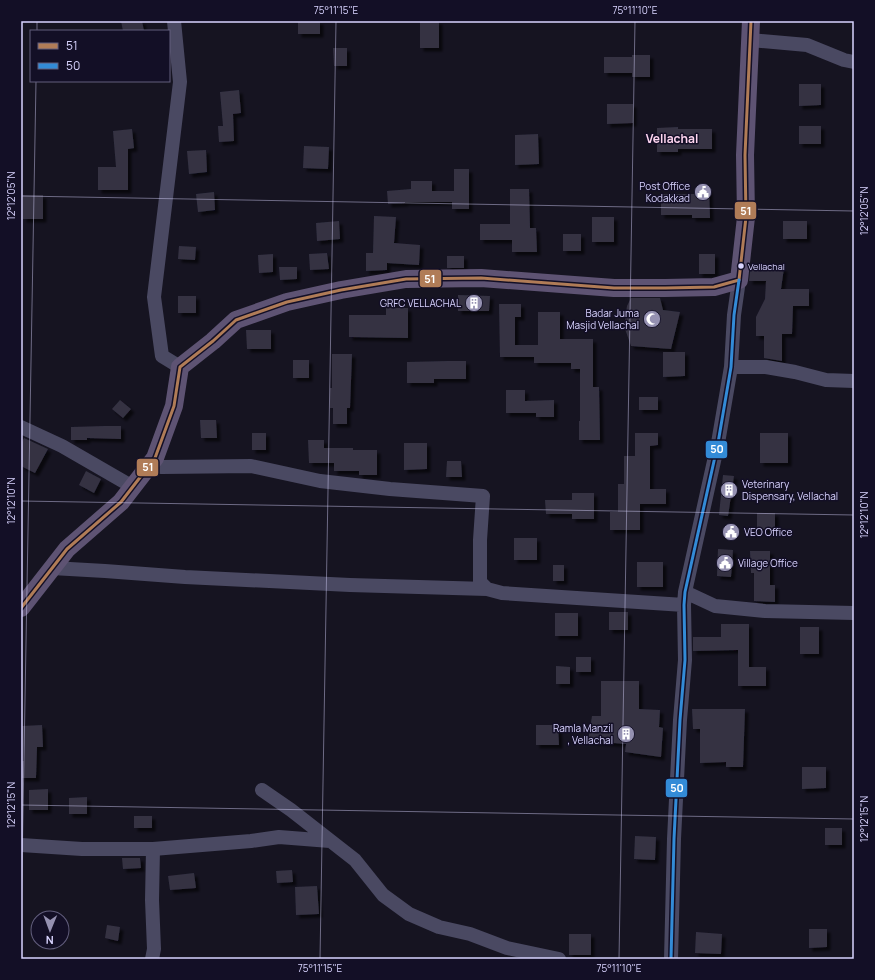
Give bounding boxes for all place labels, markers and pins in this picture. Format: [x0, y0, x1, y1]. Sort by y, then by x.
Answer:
place label: Post Office Kodakkad [639, 179, 690, 205]
public building icon: Post Office Kodakkad [693, 182, 713, 202]
place label: Vellachal [748, 260, 785, 273]
marker: Vellachal [736, 261, 746, 271]
building icon: GRFC VELLACHAL [464, 293, 484, 313]
place label: GRFC VELLACHAL [380, 296, 461, 310]
place label: Badar Juma Masjid Vellachal [566, 306, 639, 332]
mosque icon: Badar Juma Masjid Vellachal [642, 309, 662, 329]
place label: Veterinary Dispensary, Vellachal [742, 477, 838, 503]
building icon: Veterinary Dispensary, Vellachal [719, 480, 739, 500]
public building icon: VEO Office [721, 522, 741, 542]
place label: VEO Office [744, 525, 792, 539]
public building icon: Village Office [715, 553, 735, 573]
place label: Village Office [738, 556, 798, 570]
place label: Ramla Manzil , Vellachal [553, 721, 613, 747]
building icon: Ramla Manzil , Vellachal [616, 724, 636, 744]

